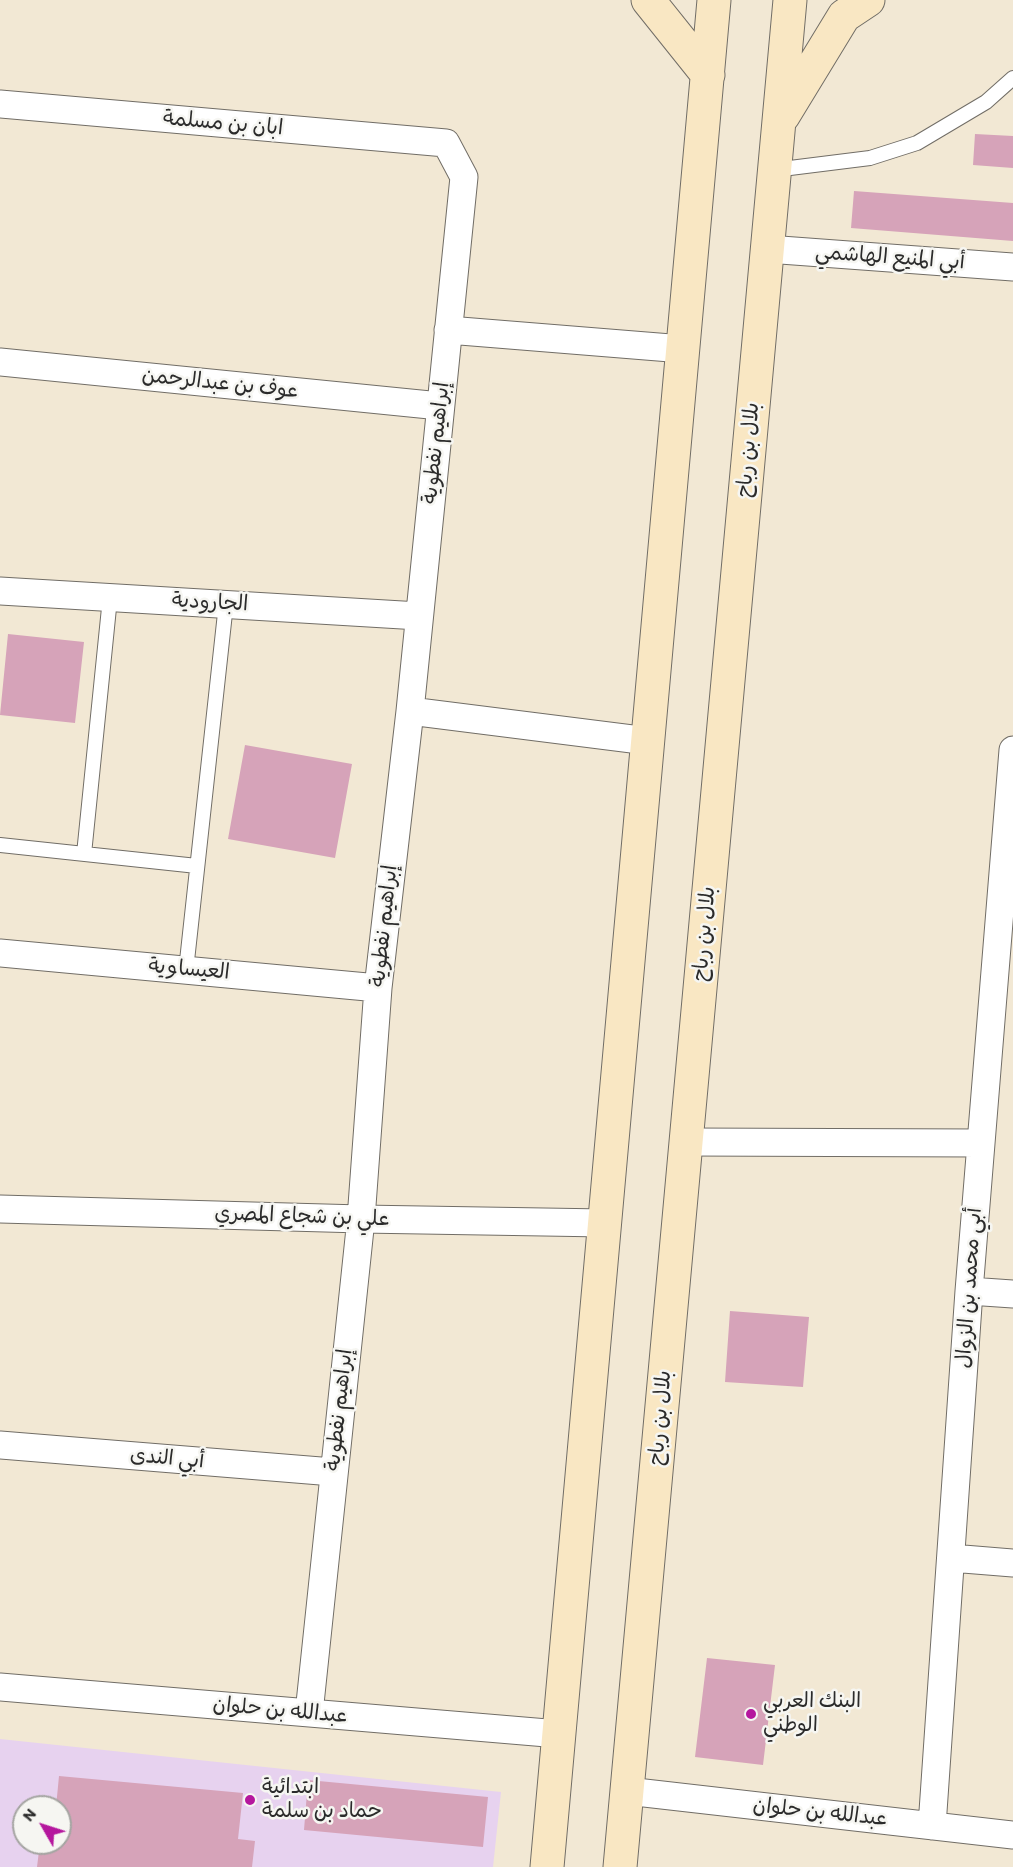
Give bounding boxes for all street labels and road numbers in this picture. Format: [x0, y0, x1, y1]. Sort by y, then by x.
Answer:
street label: ابان بن مسلمة [162, 106, 284, 142]
street label: أبي المنيع الهاشمي [814, 240, 966, 276]
street label: عوف بن عبدالرحمن [141, 363, 299, 405]
street label: إبراهيم نفطوية [418, 381, 456, 505]
street label: بلال بن رباح [732, 401, 766, 499]
street label: الجارودية [171, 588, 249, 618]
street label: إبراهيم نفطوية [366, 864, 404, 988]
street label: بلال بن رباح [688, 885, 722, 983]
street label: العيساوية [147, 954, 231, 986]
street label: علي بن شجاع المصري [214, 1201, 390, 1233]
street label: أبي محمد بن الزوال [952, 1207, 988, 1369]
street label: إبراهيم نفطوية [321, 1348, 359, 1472]
street label: بلال بن رباح [644, 1369, 678, 1467]
street label: أبي الندى [129, 1443, 205, 1475]
street label: عبدالله بن حلوان [212, 1693, 348, 1729]
street label: عبدالله بن حلوان [752, 1793, 888, 1833]

